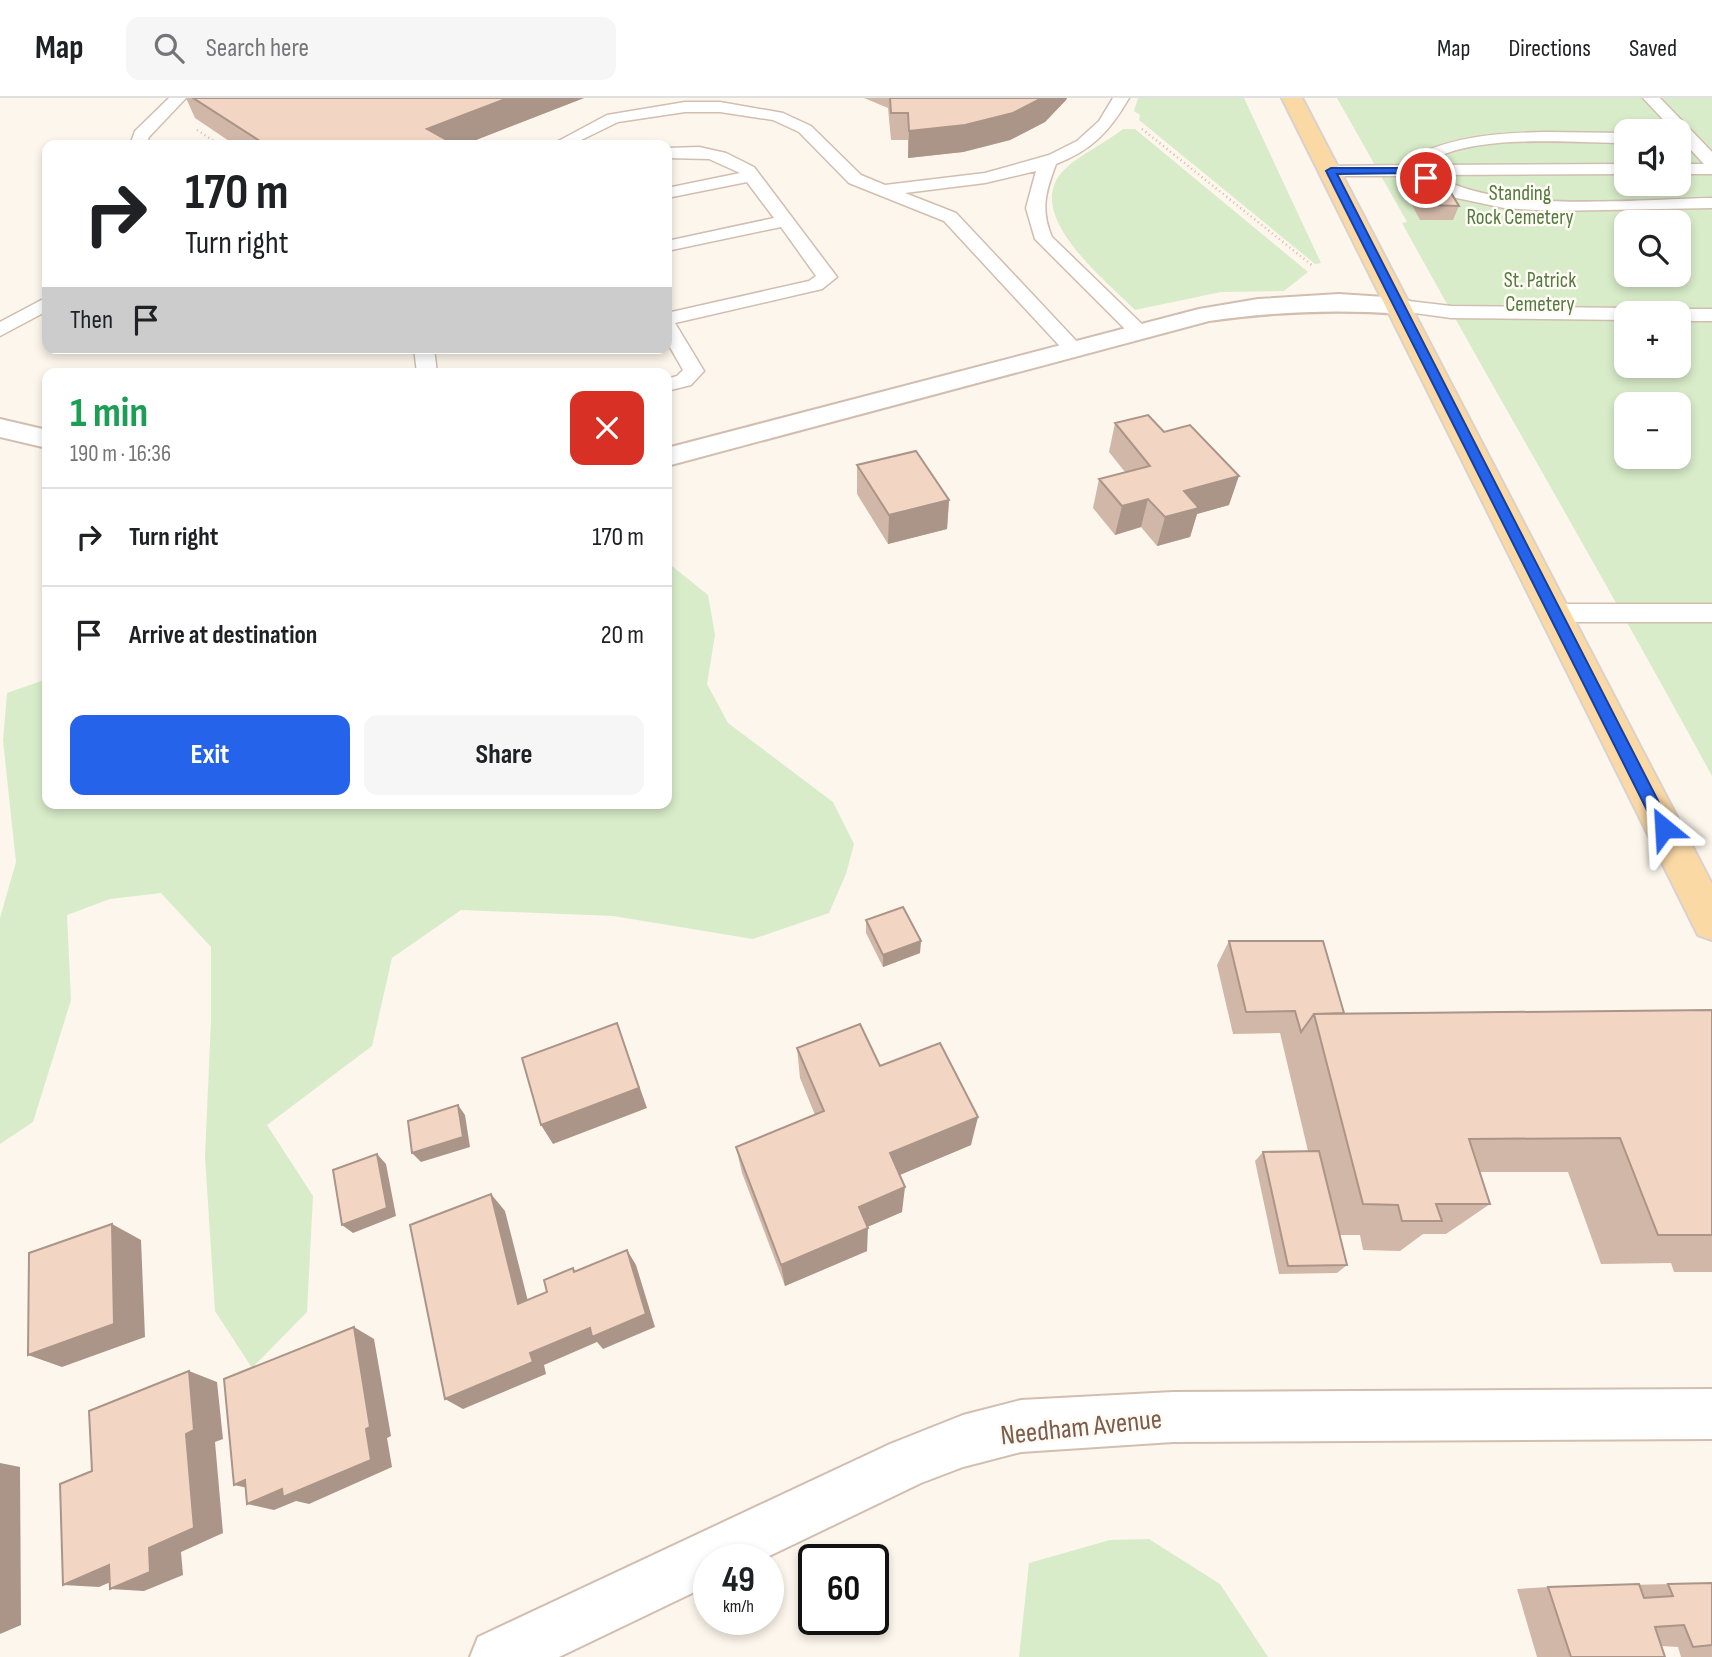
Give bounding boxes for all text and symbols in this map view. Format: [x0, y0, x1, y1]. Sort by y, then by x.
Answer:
search box [126, 17, 616, 80]
text: Map [35, 28, 84, 68]
icon: search [150, 29, 188, 67]
text: Search here [206, 33, 309, 64]
text: Map [1437, 34, 1470, 63]
text: Directions [1508, 34, 1591, 63]
text: Saved [1629, 34, 1677, 63]
map controls [1614, 119, 1691, 469]
button: sound [1614, 119, 1691, 196]
pin [1396, 148, 1456, 208]
icon: arrive [1407, 159, 1445, 197]
text: 170 m [185, 164, 289, 223]
icon: right [70, 168, 161, 259]
park label: Standing Rock Cemetery [1466, 181, 1574, 230]
button: search [1614, 210, 1691, 287]
text: Turn right [185, 224, 289, 263]
park label: St. Patrick Cemetery [1504, 268, 1576, 317]
icon: arrive [127, 301, 165, 339]
button: + [1614, 301, 1691, 378]
text: Then [70, 305, 113, 336]
text: 1 min [70, 388, 148, 439]
button: close [570, 391, 644, 465]
button: − [1614, 392, 1691, 469]
text: 190 m · 16:36 [70, 440, 171, 468]
icon: right [70, 518, 108, 556]
text: Turn right [129, 522, 218, 553]
text: 170 m [592, 522, 644, 553]
icon: arrive [70, 616, 108, 654]
text: Arrive at destination [129, 620, 317, 651]
text: 20 m [601, 620, 644, 651]
button: Exit [70, 715, 350, 795]
button: Share [364, 715, 644, 795]
position arrow [1627, 791, 1701, 865]
street label: Needham Avenue [999, 1403, 1163, 1452]
speed limit sign: 60 [798, 1544, 889, 1635]
text: 49 [722, 1559, 755, 1602]
text: km/h [723, 1596, 754, 1617]

